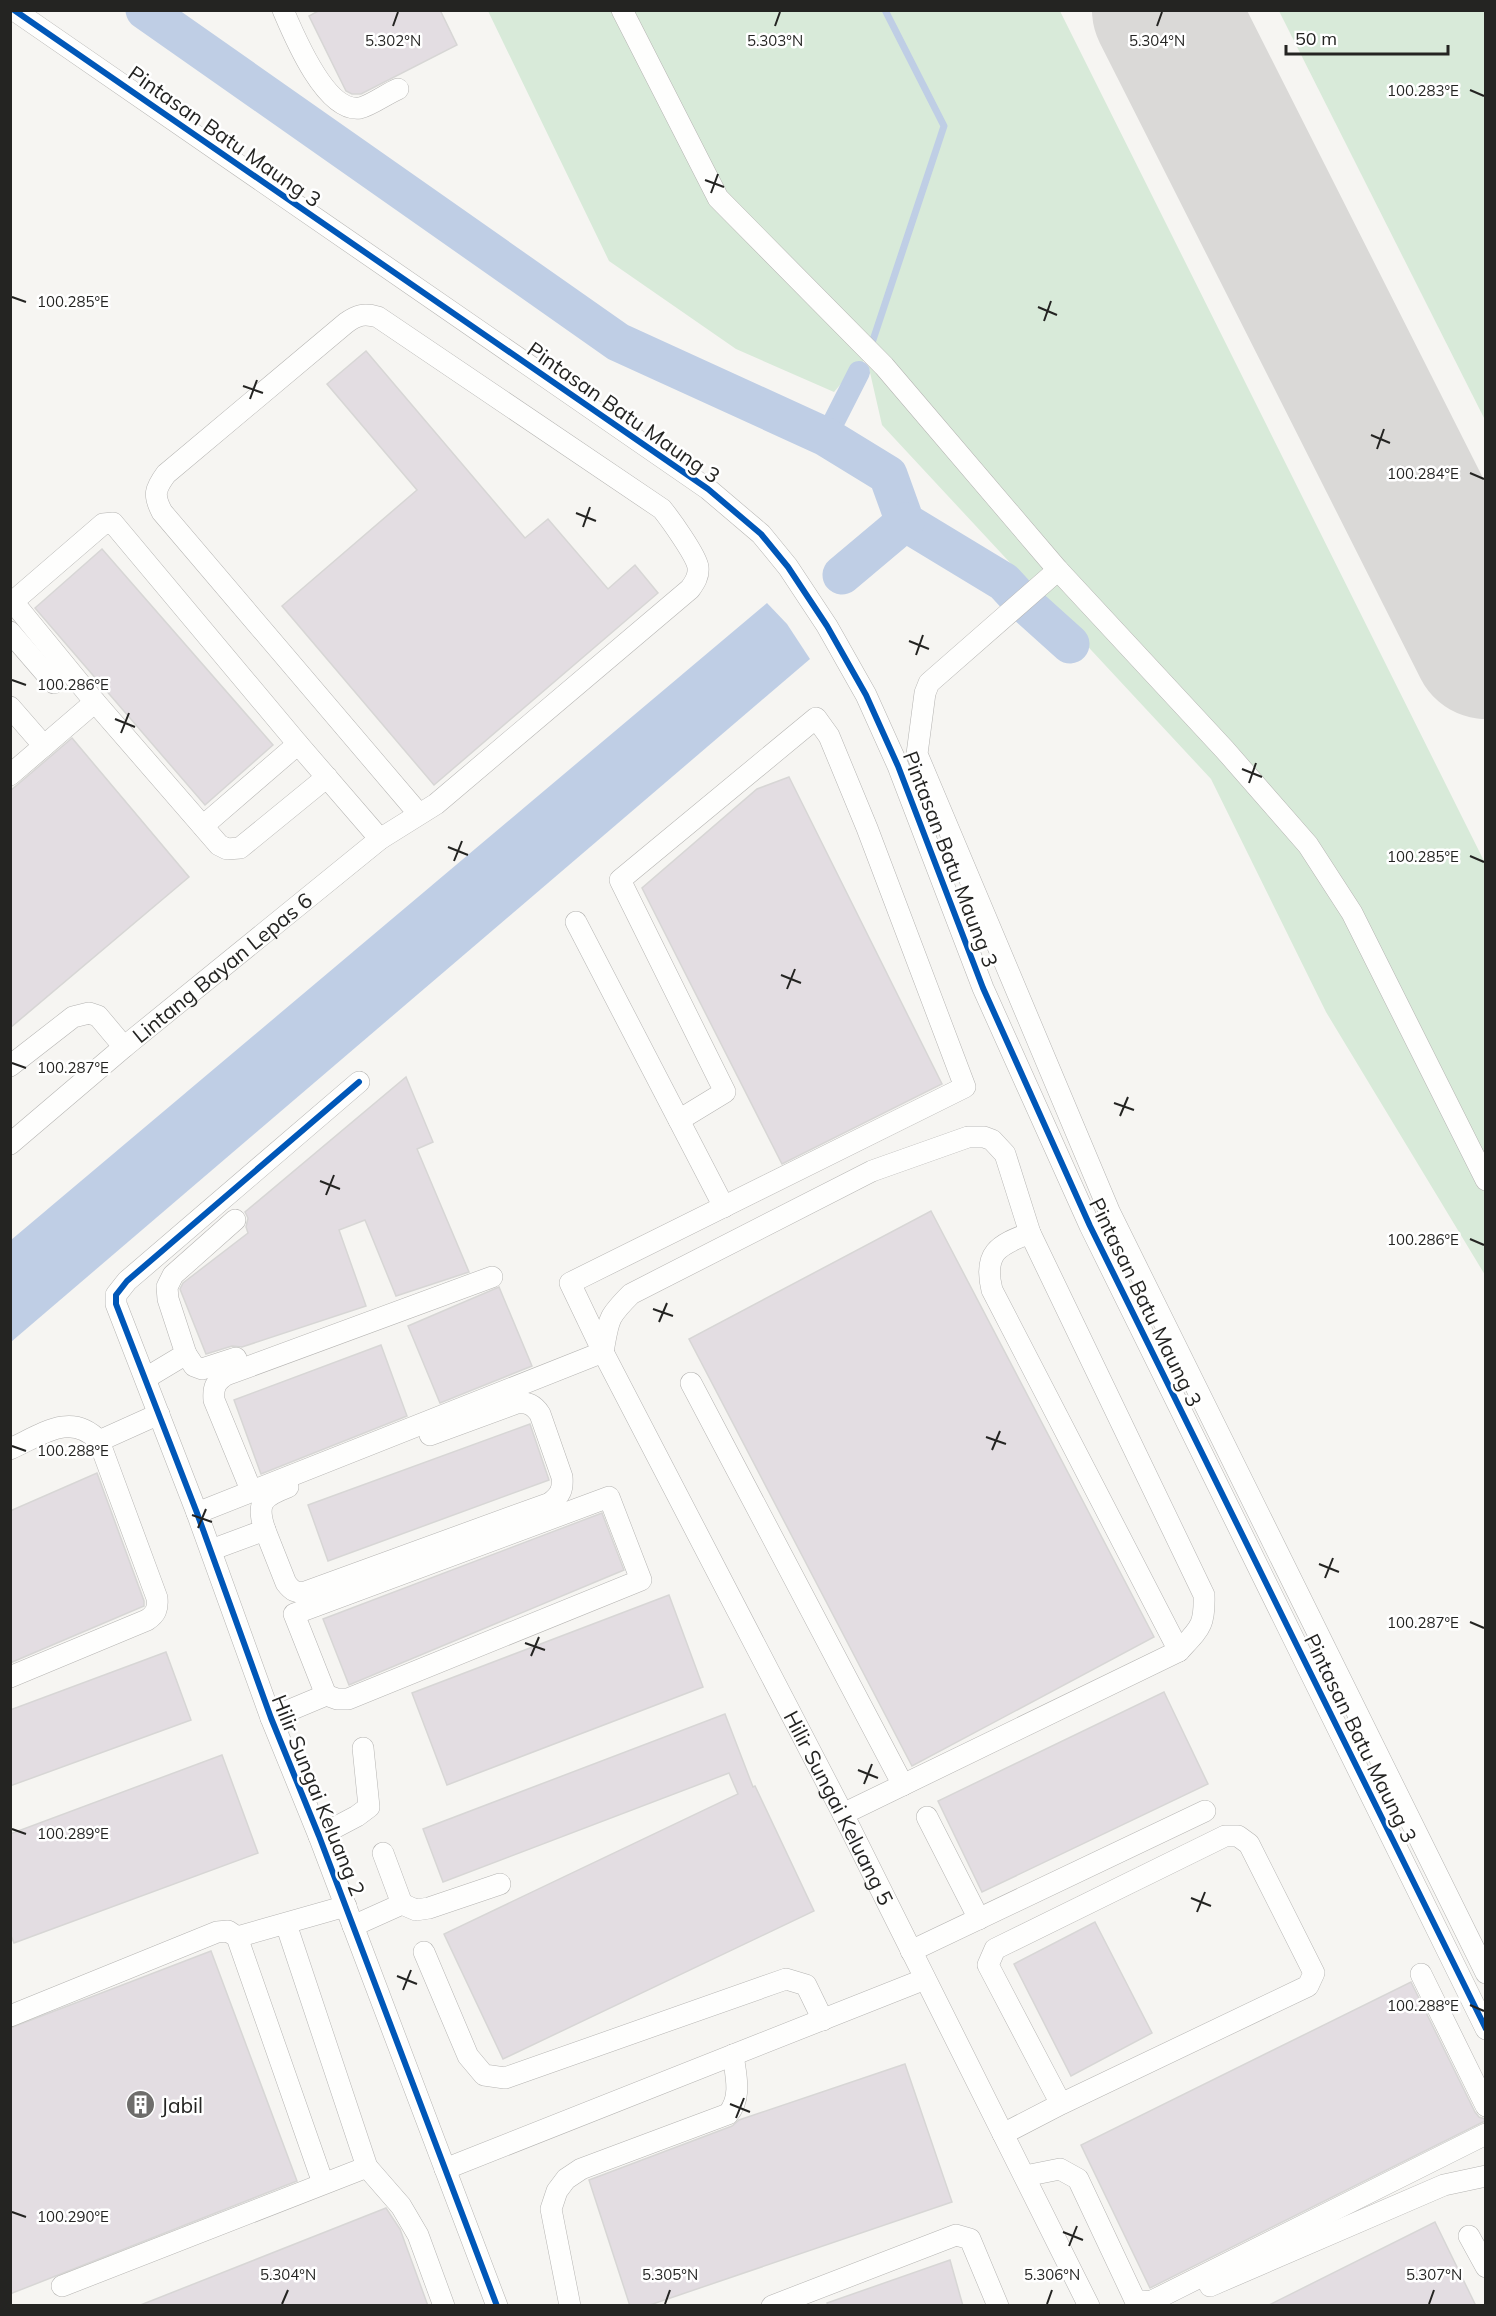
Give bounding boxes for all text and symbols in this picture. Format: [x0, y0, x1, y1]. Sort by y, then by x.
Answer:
scale bar [1286, 18, 1448, 56]
text: 50 m [1295, 27, 1337, 50]
text: 5.302°N [365, 31, 421, 50]
text: 5.303°N [747, 31, 803, 50]
text: 5.304°N [1129, 31, 1185, 50]
street label: Pintasan Batu Maung 3 [124, 60, 326, 212]
text: 100.283°E [1387, 81, 1459, 100]
text: 100.285°E [37, 292, 109, 311]
street label: Pintasan Batu Maung 3 [523, 336, 725, 488]
text: 100.284°E [1387, 464, 1459, 483]
text: 100.286°E [37, 675, 109, 694]
street label: Pintasan Batu Maung 3 [898, 747, 1004, 971]
text: 100.285°E [1387, 847, 1459, 866]
street label: Lintang Bayan Lepas 6 [127, 887, 317, 1048]
text: 100.287°E [37, 1058, 109, 1077]
street label: Pintasan Batu Maung 3 [1084, 1193, 1208, 1411]
text: 100.286°E [1387, 1230, 1459, 1249]
text: 100.288°E [37, 1441, 109, 1460]
text: 100.287°E [1387, 1613, 1459, 1632]
street label: Pintasan Batu Maung 3 [1299, 1629, 1423, 1847]
street label: Hilir Sungai Keluang 2 [267, 1691, 371, 1899]
street label: Hilir Sungai Keluang 5 [779, 1706, 899, 1909]
text: 100.289°E [37, 1824, 109, 1843]
text: 100.288°E [1387, 1996, 1459, 2015]
building icon: Jabil [124, 2089, 156, 2121]
place label: Jabil [161, 2092, 203, 2118]
text: 100.290°E [37, 2207, 109, 2226]
text: 5.304°N [260, 2265, 316, 2284]
text: 5.305°N [642, 2265, 698, 2284]
text: 5.306°N [1024, 2265, 1080, 2284]
text: 5.307°N [1406, 2265, 1462, 2284]

